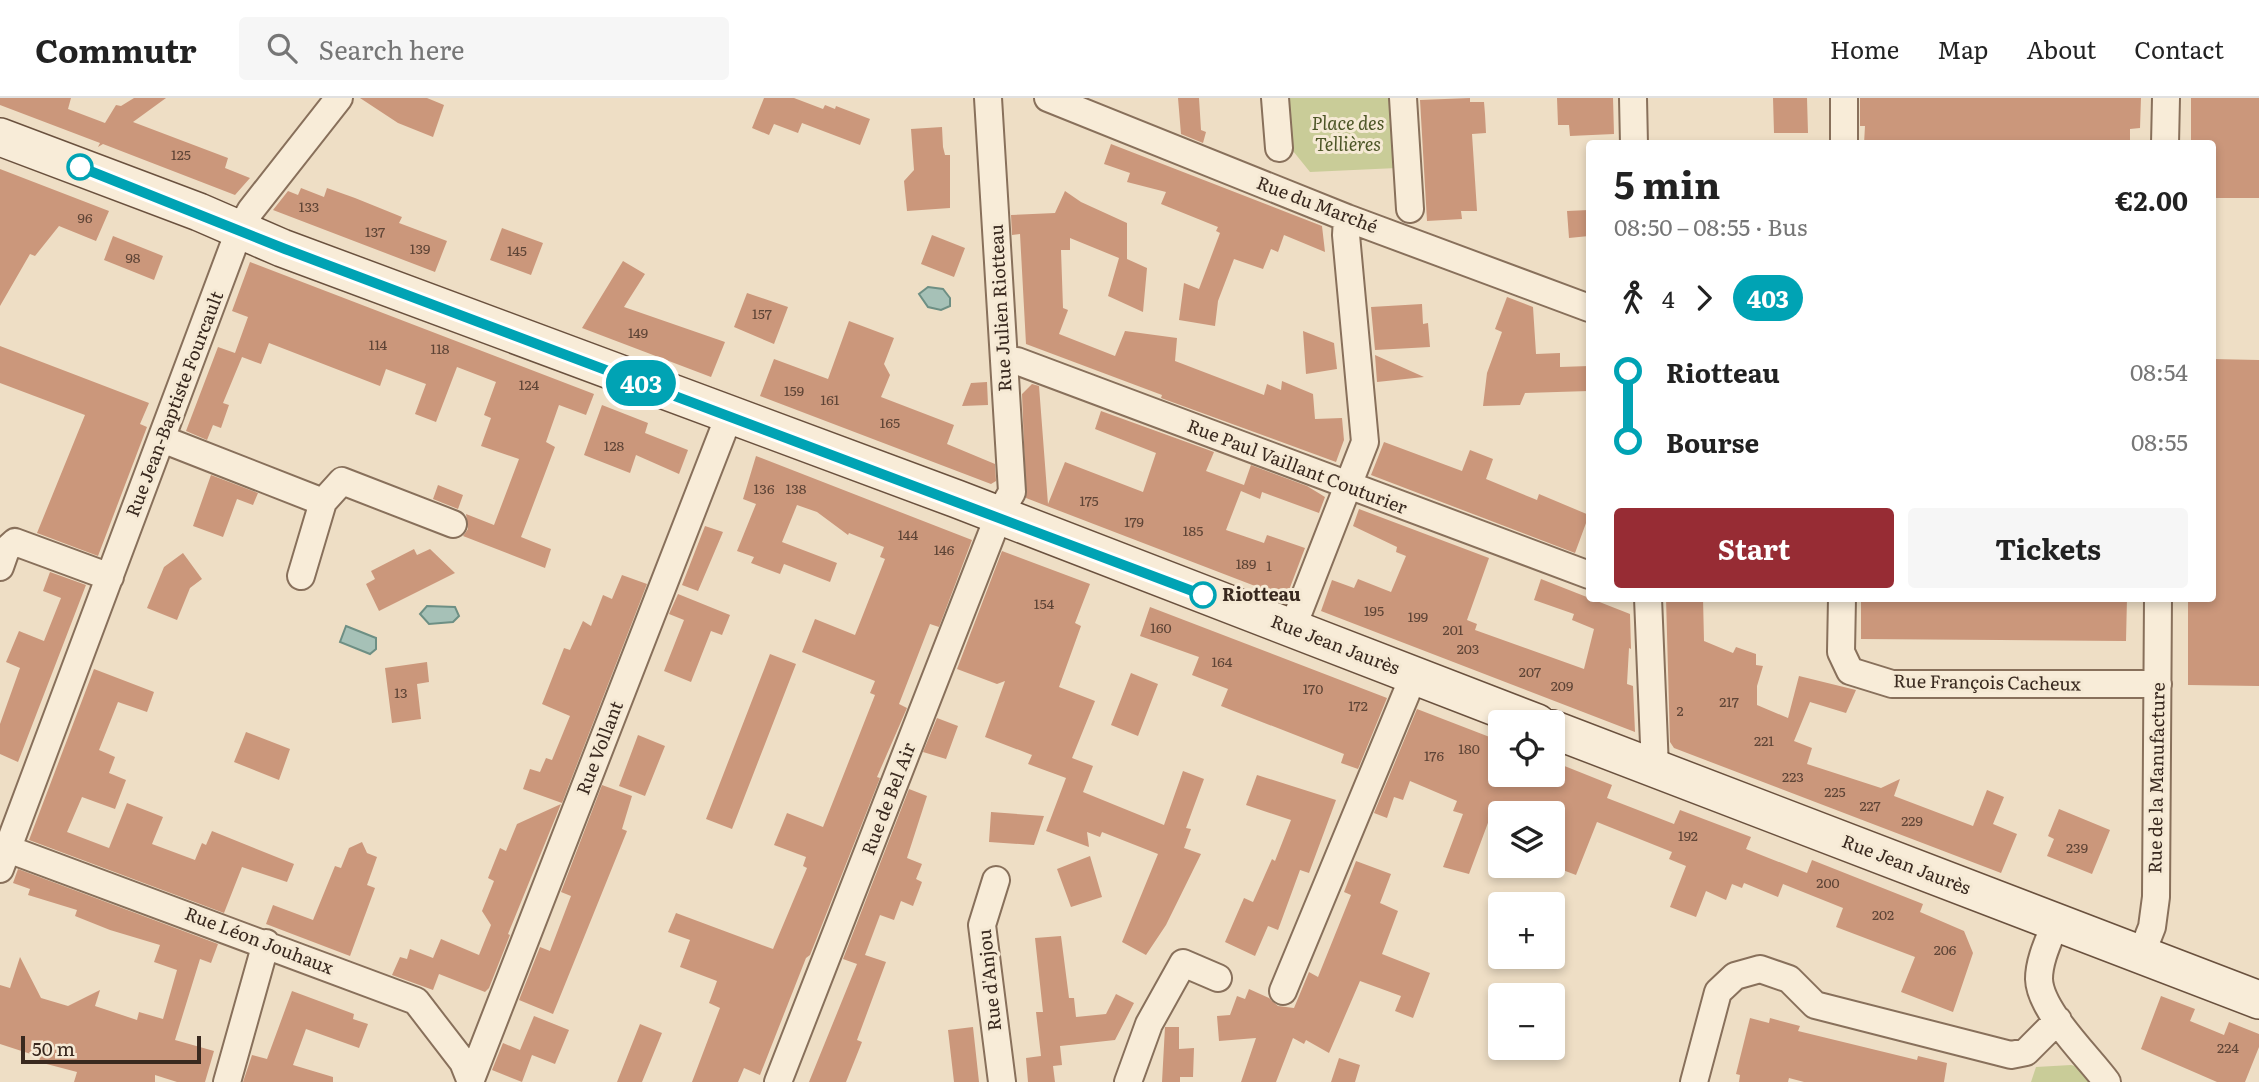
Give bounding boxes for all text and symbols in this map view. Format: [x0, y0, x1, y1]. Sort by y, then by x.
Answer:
search box [239, 17, 729, 80]
text: Commutr [35, 24, 197, 73]
icon: search [263, 29, 301, 67]
text: Search here [319, 29, 464, 68]
text: Home [1830, 31, 1899, 66]
text: Map [1937, 31, 1988, 66]
text: About [2026, 31, 2096, 66]
text: Contact [2134, 31, 2224, 66]
park label: Place des Tellières [1312, 109, 1384, 157]
house number: 125 [171, 144, 191, 164]
unlabelled marker [67, 154, 93, 180]
text: 5 min [1614, 154, 1720, 211]
street label: Rue du Marché [1253, 168, 1382, 239]
text: €2.00 [2115, 180, 2188, 219]
house number: 133 [299, 196, 319, 216]
house number: 96 [78, 207, 93, 227]
text: 08:50 – 08:55 · Bus [1614, 209, 1807, 243]
house number: 137 [365, 221, 385, 241]
street label: Rue Julien Riotteau [982, 223, 1017, 393]
house number: 139 [410, 238, 430, 258]
house number: 145 [507, 240, 527, 260]
house number: 98 [125, 247, 141, 267]
icon: walk [1614, 279, 1652, 317]
icon: forward [1685, 279, 1723, 317]
text: 403 [1747, 280, 1789, 315]
text: 4 [1662, 281, 1675, 315]
street label: Rue Jean-Baptiste Fourcault [118, 286, 229, 520]
house number: 157 [752, 303, 772, 323]
house number: 149 [628, 322, 648, 342]
house number: 114 [369, 334, 388, 354]
house number: 118 [430, 338, 450, 358]
text: Riotteau [1666, 352, 1780, 391]
text: 08:54 [2130, 354, 2188, 388]
line badge: 403 [601, 360, 681, 406]
text: 403 [620, 365, 662, 400]
house number: 124 [519, 374, 540, 394]
house number: 159 [784, 380, 804, 400]
house number: 161 [821, 389, 840, 409]
street label: Rue Paul Vaillant Couturier [1184, 411, 1412, 520]
house number: 165 [880, 412, 900, 432]
text: Bourse [1666, 422, 1759, 461]
text: 08:55 [2131, 424, 2188, 458]
house number: 128 [604, 435, 625, 455]
house number: 136 [754, 478, 775, 498]
house number: 138 [786, 478, 807, 498]
house number: 175 [1079, 490, 1099, 510]
button: Start [1614, 508, 1894, 588]
button: Tickets [1908, 508, 2188, 588]
house number: 179 [1124, 511, 1144, 531]
house number: 185 [1183, 520, 1203, 540]
house number: 144 [898, 524, 919, 544]
house number: 146 [934, 539, 955, 559]
house number: 189 [1236, 553, 1256, 573]
house number: 1 [1266, 555, 1272, 575]
place label: Riotteau [1222, 580, 1301, 607]
marker: Riotteau [1190, 582, 1216, 608]
house number: 154 [1034, 593, 1055, 613]
house number: 195 [1364, 600, 1384, 620]
house number: 199 [1408, 606, 1428, 626]
street label: Rue Jean Jaurès [1267, 607, 1404, 681]
house number: 160 [1150, 617, 1172, 637]
house number: 201 [1443, 619, 1464, 639]
house number: 203 [1457, 638, 1479, 658]
house number: 164 [1212, 651, 1233, 671]
house number: 207 [1519, 661, 1541, 681]
street label: Rue François Cacheux [1893, 666, 2082, 697]
house number: 209 [1551, 675, 1573, 695]
house number: 170 [1303, 678, 1323, 698]
house number: 13 [394, 682, 408, 702]
street label: Rue de la Manufacture [2140, 682, 2171, 874]
house number: 217 [1719, 691, 1739, 711]
house number: 172 [1348, 695, 1368, 715]
street label: Rue Vollant [568, 696, 629, 798]
house number: 2 [1676, 700, 1684, 720]
map controls [1488, 710, 1565, 1060]
button: locate [1488, 710, 1565, 787]
house number: 221 [1754, 730, 1774, 750]
street label: Rue de Bel Air [854, 738, 922, 859]
house number: 180 [1458, 738, 1480, 758]
house number: 176 [1424, 745, 1444, 765]
house number: 223 [1782, 766, 1804, 786]
house number: 225 [1824, 781, 1846, 801]
house number: 227 [1859, 795, 1881, 815]
button: layers [1488, 801, 1565, 878]
house number: 229 [1901, 810, 1923, 830]
house number: 192 [1678, 825, 1698, 845]
street label: Rue Jean Jaurès [1838, 827, 1975, 901]
house number: 239 [2066, 837, 2088, 857]
house number: 200 [1816, 872, 1840, 892]
button: + [1488, 892, 1565, 969]
street label: Rue Léon Jouhaux [181, 899, 339, 981]
house number: 202 [1872, 904, 1894, 924]
street label: Rue d'Anjou [970, 928, 1007, 1032]
house number: 206 [1934, 939, 1957, 959]
button: − [1488, 983, 1565, 1060]
scale bar [21, 1033, 201, 1065]
text: 50 m [32, 1034, 75, 1062]
house number: 224 [2217, 1037, 2239, 1057]

